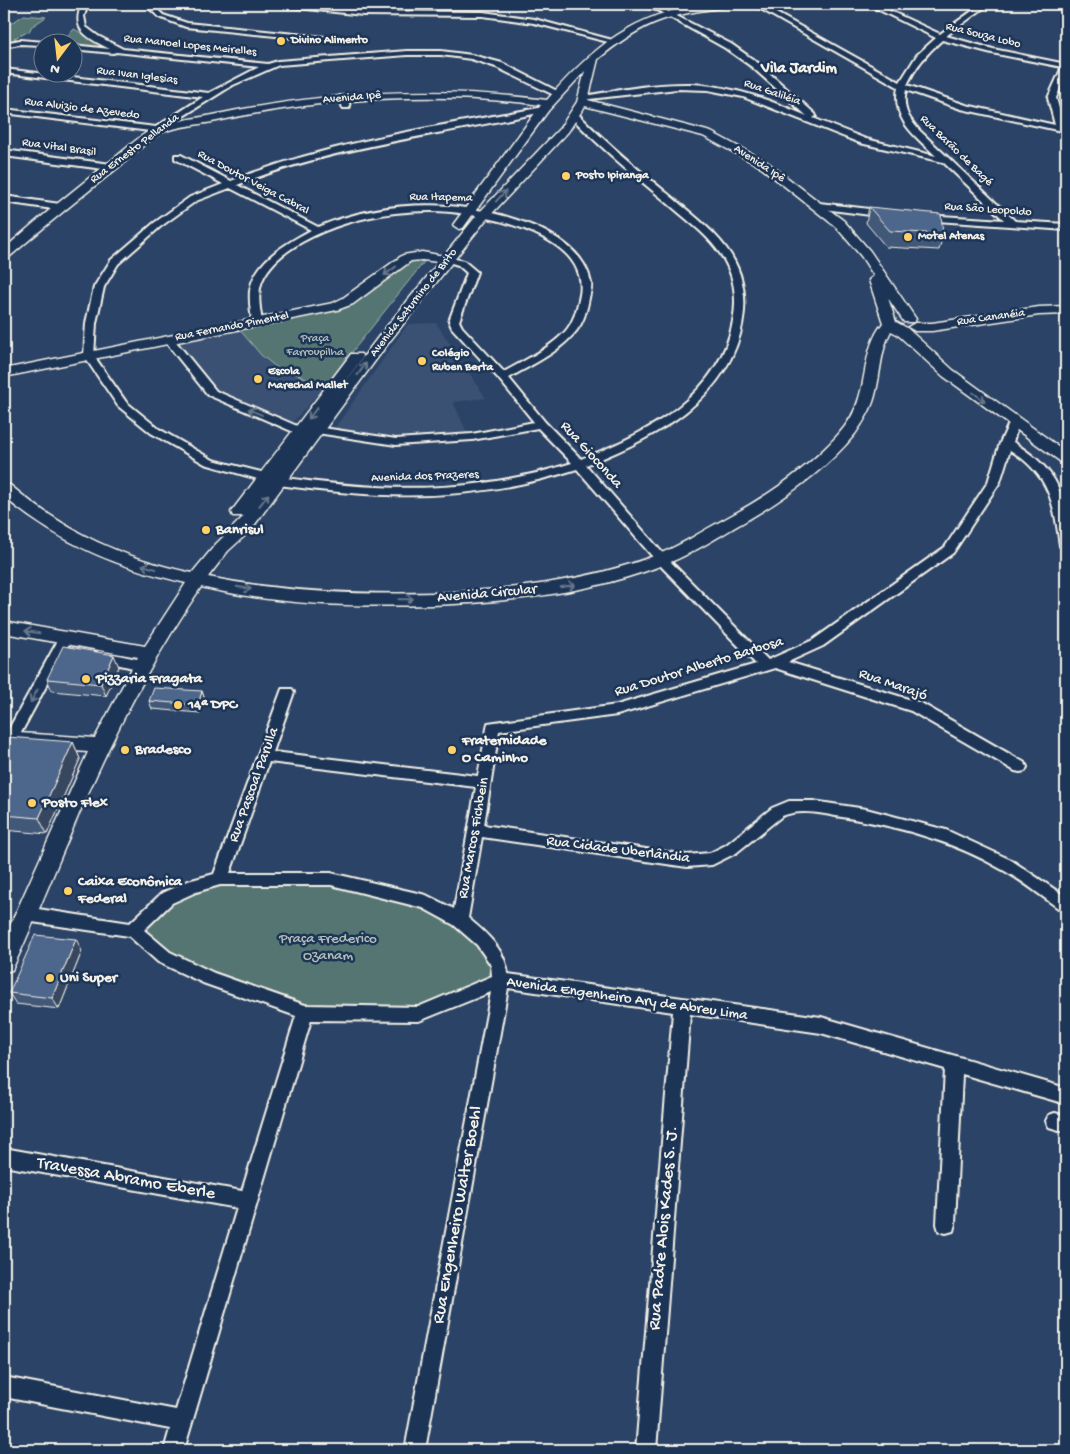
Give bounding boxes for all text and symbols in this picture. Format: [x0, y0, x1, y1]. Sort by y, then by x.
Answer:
street label: Rua Souza Lobo [944, 20, 1022, 52]
north arrow [32, 32, 82, 82]
street label: Rua Manoel Lopes Meirelles [123, 32, 258, 60]
place label: Divino Alimento [290, 34, 369, 48]
marker: Divino Alimento [275, 35, 287, 47]
text: N [49, 59, 62, 78]
district label: Vila Jardim [760, 60, 838, 79]
street label: Rua Ivan Iglesias [96, 64, 179, 88]
street label: Rua Galiléia [742, 77, 802, 109]
street label: Avenida Ipê [322, 88, 382, 108]
street label: Rua Aluizio de Azevedo [24, 95, 140, 123]
street label: Rua Ernesto Pellanda [88, 111, 182, 187]
street label: Rua Barão de Bagé [917, 113, 996, 190]
street label: Rua Vital Brasil [21, 136, 97, 160]
street label: Avenida Ipê [731, 142, 788, 186]
street label: Rua Doutor Veiga Cabral [195, 148, 311, 218]
place label: Posto Ipiranga [575, 169, 650, 183]
marker: Posto Ipiranga [560, 170, 572, 182]
street label: Rua Itapema [409, 190, 473, 206]
one-way arrow [495, 190, 507, 202]
street label: Rua São Leopoldo [944, 200, 1032, 220]
place label: Motel Atenas [918, 230, 985, 244]
marker: Motel Atenas [902, 231, 914, 243]
street label: Avenida Saturnino de Brito [367, 246, 461, 360]
one-way arrow [383, 266, 397, 276]
street label: Rua Cananéia [956, 306, 1026, 330]
street label: Rua Fernando Pimentel [174, 309, 290, 345]
park label: Praça Farroupilha [285, 332, 344, 360]
place label: Colégio Ruben Berta [431, 347, 494, 375]
marker: Colégio Ruben Berta [416, 355, 428, 367]
one-way arrow [357, 362, 367, 376]
place label: Escola Marechal Mallet [267, 365, 349, 393]
marker: Escola Marechal Mallet [252, 373, 264, 385]
one-way arrow [972, 392, 986, 402]
one-way arrow [248, 406, 263, 416]
one-way arrow [307, 406, 318, 419]
street label: Rua Gioconda [556, 418, 626, 493]
street label: Avenida dos Prazeres [371, 468, 480, 486]
one-way arrow [259, 494, 270, 507]
place label: Banrisul [215, 521, 264, 539]
marker: Banrisul [200, 524, 212, 536]
one-way arrow [142, 562, 158, 571]
street label: Avenida Circular [436, 581, 539, 607]
one-way arrow [559, 581, 575, 591]
one-way arrow [236, 584, 252, 594]
one-way arrow [398, 595, 414, 604]
one-way arrow [24, 627, 40, 637]
street label: Rua Doutor Alberto Barbosa [612, 633, 786, 701]
street label: Rua Marajó [856, 665, 930, 705]
place label: Pizzaria Fragata [95, 670, 203, 688]
marker: Pizzaria Fragata [80, 673, 92, 685]
one-way arrow [29, 688, 38, 703]
place label: 14ª DPC [187, 696, 239, 714]
marker: 14ª DPC [172, 699, 184, 711]
street label: Rua Pascoal Parulla [225, 725, 283, 845]
place label: Fraternidade O Caminho [461, 732, 548, 767]
place label: Bradesco [134, 741, 191, 759]
marker: Bradesco [119, 744, 131, 756]
marker: Fraternidade O Caminho [446, 744, 458, 756]
street label: Rua Marcos Fichbein [454, 776, 494, 900]
place label: Posto Flex [41, 794, 108, 812]
marker: Posto Flex [26, 797, 38, 809]
street label: Rua Cidade Uberlândia [545, 832, 691, 868]
place label: Caixa Econômica Federal [77, 873, 183, 908]
marker: Caixa Econômica Federal [62, 885, 74, 897]
park label: Praça Frederico Ozanam [278, 930, 377, 965]
place label: Uni Super [60, 969, 119, 987]
marker: Uni Super [44, 972, 56, 984]
street label: Avenida Engenheiro Ary de Abreu Lima [505, 973, 749, 1025]
street label: Rua Engenheiro Walter Boehl [428, 1104, 488, 1326]
street label: Rua Padre Alois Kades S. J. [645, 1125, 683, 1331]
street label: Travessa Abramo Eberle [34, 1153, 217, 1205]

